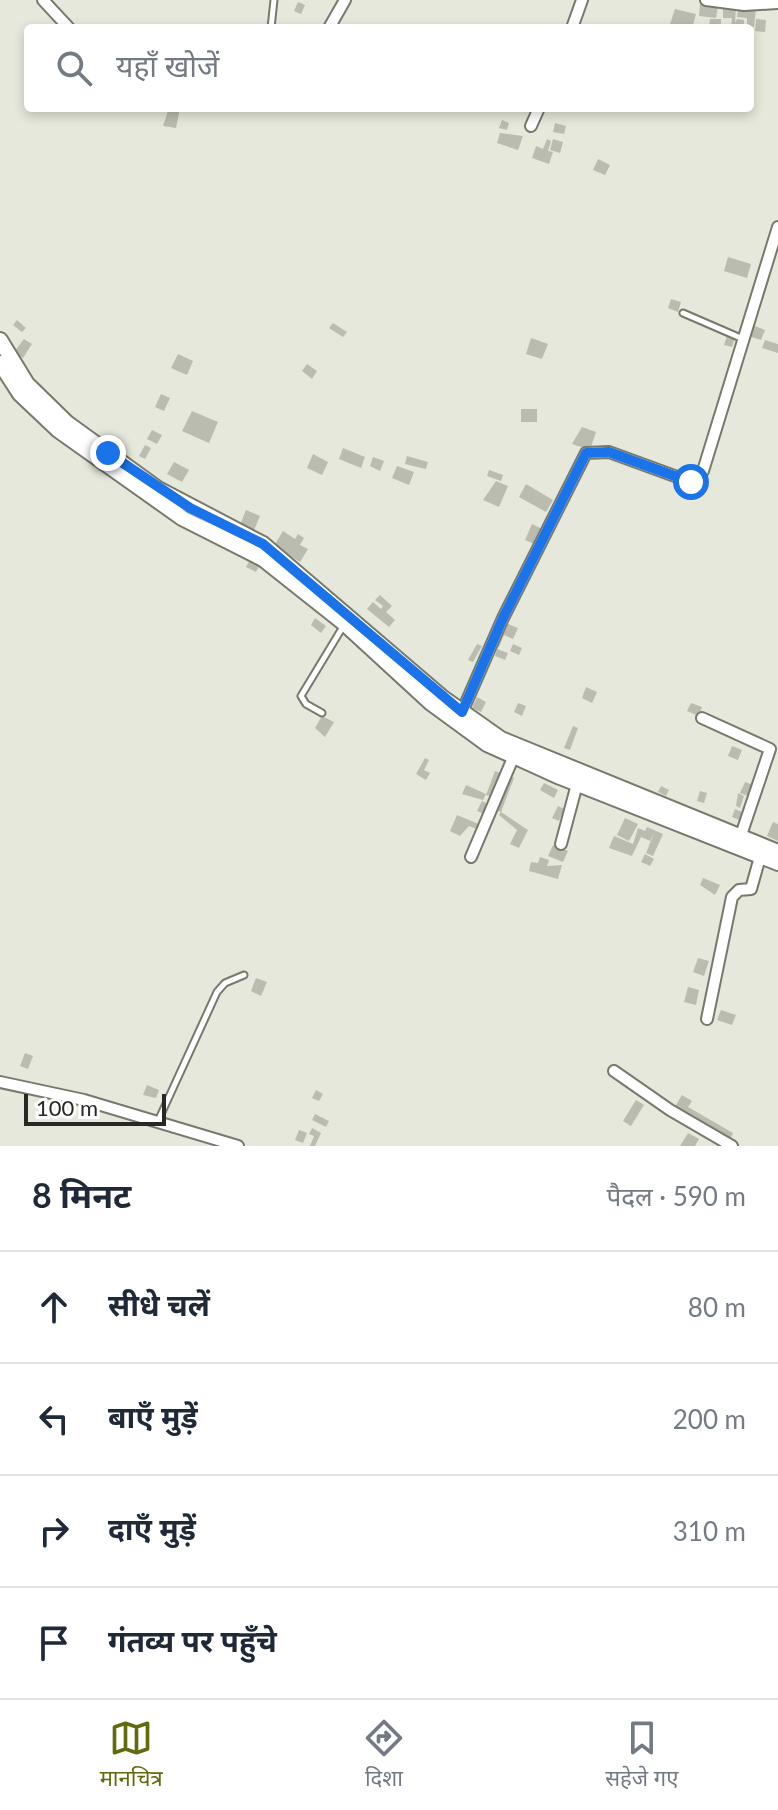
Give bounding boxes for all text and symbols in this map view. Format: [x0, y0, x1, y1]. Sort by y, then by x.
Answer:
search box [24, 24, 754, 112]
icon: search [52, 46, 96, 90]
text: यहाँ खोजें [116, 47, 219, 83]
route end [90, 435, 126, 471]
route start [673, 464, 709, 500]
scale bar [24, 1090, 166, 1126]
text: 100 m [36, 1094, 98, 1121]
text: 8 मिनट [32, 1174, 131, 1215]
text: पैदल · 590 m [606, 1180, 746, 1212]
icon: ahead [32, 1285, 76, 1329]
text: सीधे चलें [108, 1286, 210, 1322]
text: 80 m [688, 1291, 746, 1323]
icon: left [32, 1397, 76, 1441]
text: बाएँ मुड़ें [108, 1398, 198, 1434]
text: 200 m [673, 1403, 746, 1435]
icon: right [32, 1509, 76, 1553]
text: दाएँ मुड़ें [108, 1510, 196, 1546]
text: 310 m [673, 1515, 746, 1547]
icon: arrive [32, 1621, 76, 1665]
text: गंतव्य पर पहुँचे [108, 1622, 277, 1658]
tab: मानचित्र [100, 1716, 163, 1795]
tab: दिशा [362, 1716, 406, 1795]
tab: सहेजे गए [605, 1716, 678, 1795]

